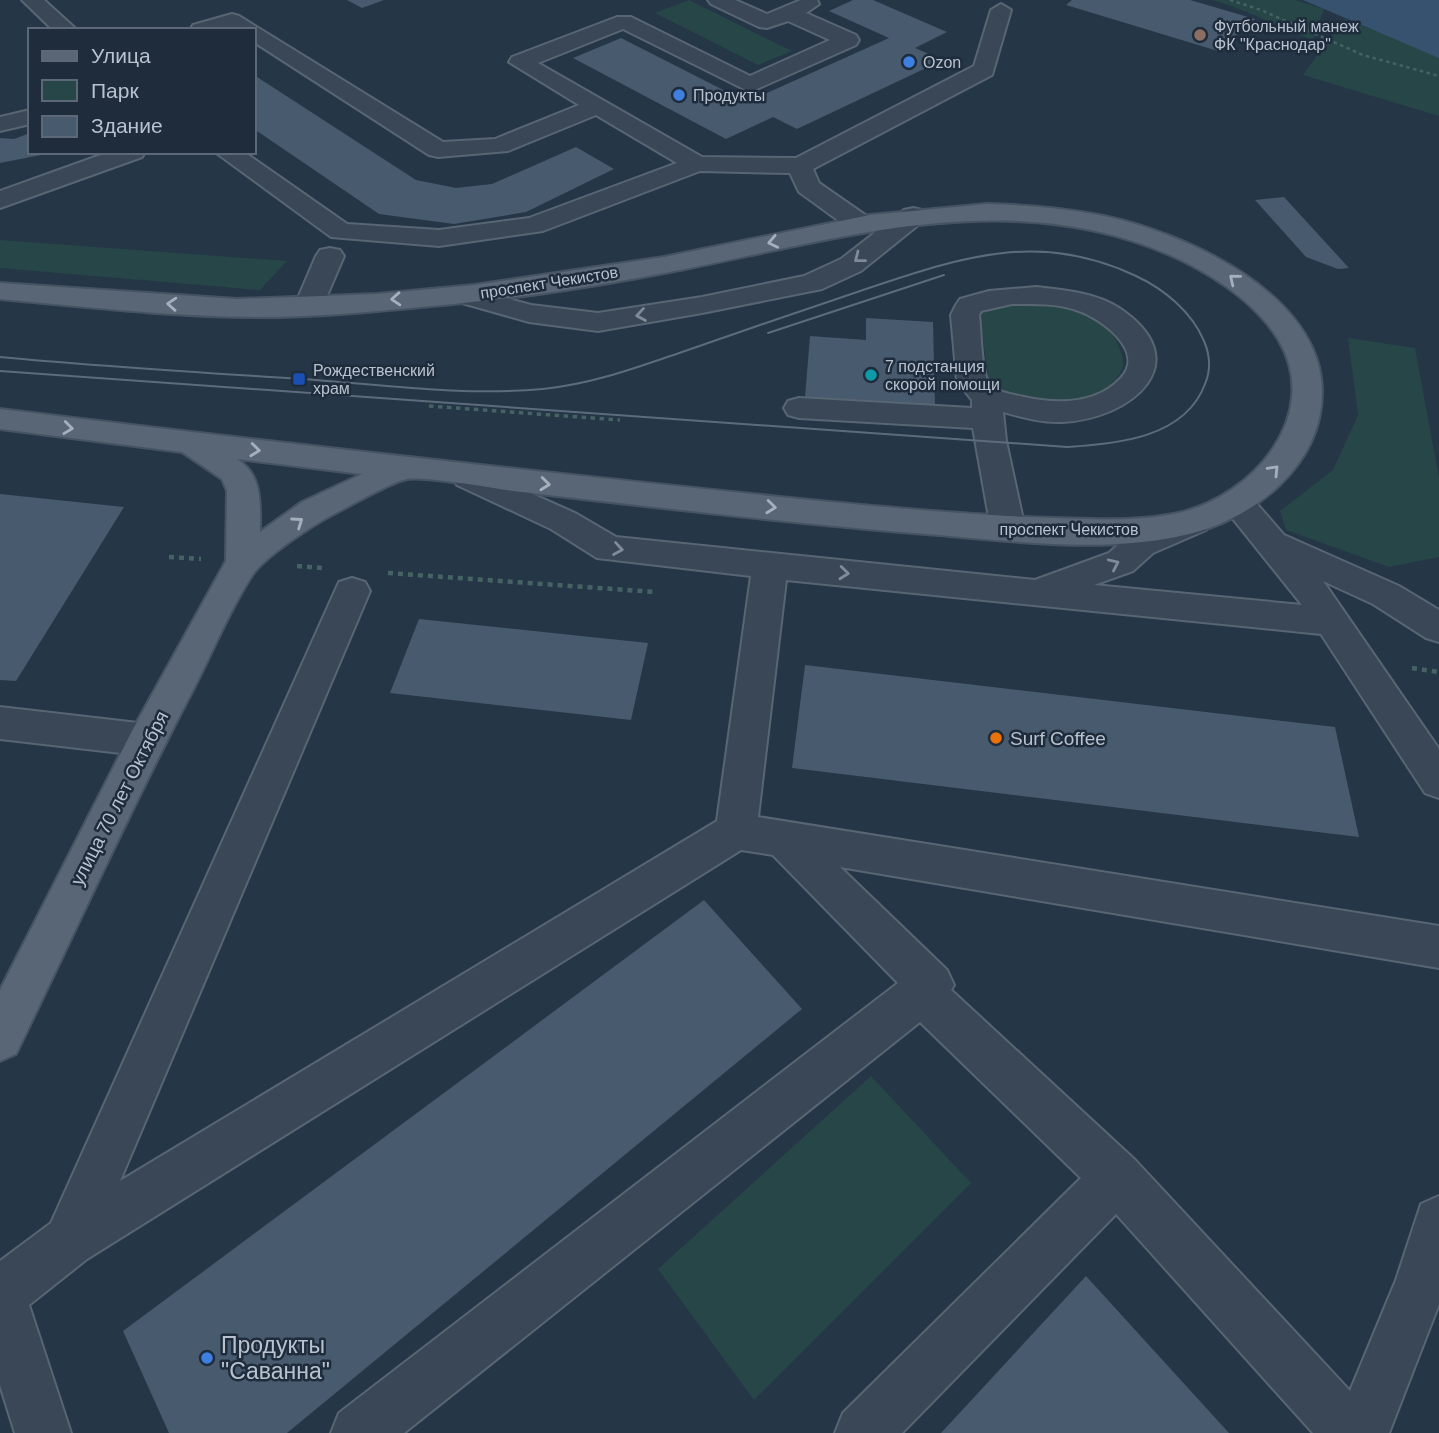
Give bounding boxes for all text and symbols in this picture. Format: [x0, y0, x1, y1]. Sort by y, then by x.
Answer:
place label: Футбольный манеж ФК "Краснодар" [1214, 18, 1359, 53]
marker: Футбольный манеж ФК "Краснодар" [1192, 27, 1208, 43]
legend [28, 28, 256, 154]
text: Улица [91, 44, 151, 67]
marker: Ozon [901, 54, 917, 70]
place label: Ozon [923, 54, 961, 71]
text: Парк [91, 79, 139, 102]
marker: Продукты [671, 87, 687, 103]
place label: Продукты [693, 87, 765, 104]
text: Здание [91, 114, 163, 137]
one-way arrow [767, 233, 779, 248]
one-way arrow [855, 250, 867, 263]
street label: проспект Чекистов [479, 263, 619, 302]
one-way arrow [1229, 275, 1241, 288]
one-way arrow [391, 291, 402, 306]
one-way arrow [167, 296, 178, 311]
one-way arrow [635, 307, 647, 322]
place label: 7 подстанция скорой помощи [885, 358, 1000, 393]
place label: Рождественский храм [313, 362, 435, 397]
marker: 7 подстанция скорой помощи [863, 367, 879, 383]
marker: Рождественский храм [291, 371, 307, 387]
one-way arrow [62, 420, 74, 435]
one-way arrow [249, 443, 261, 458]
one-way arrow [1266, 465, 1279, 478]
one-way arrow [540, 476, 551, 491]
one-way arrow [766, 499, 777, 514]
one-way arrow [290, 517, 303, 530]
street label: проспект Чекистов [999, 521, 1139, 538]
one-way arrow [612, 541, 624, 556]
one-way arrow [1107, 558, 1119, 572]
one-way arrow [839, 565, 850, 580]
street label: улица 70 лет Октября [66, 708, 173, 889]
place label: Surf Coffee [1010, 728, 1106, 749]
marker: Surf Coffee [988, 730, 1004, 746]
place label: Продукты "Саванна" [221, 1332, 330, 1384]
marker: Продукты "Саванна" [199, 1350, 215, 1366]

